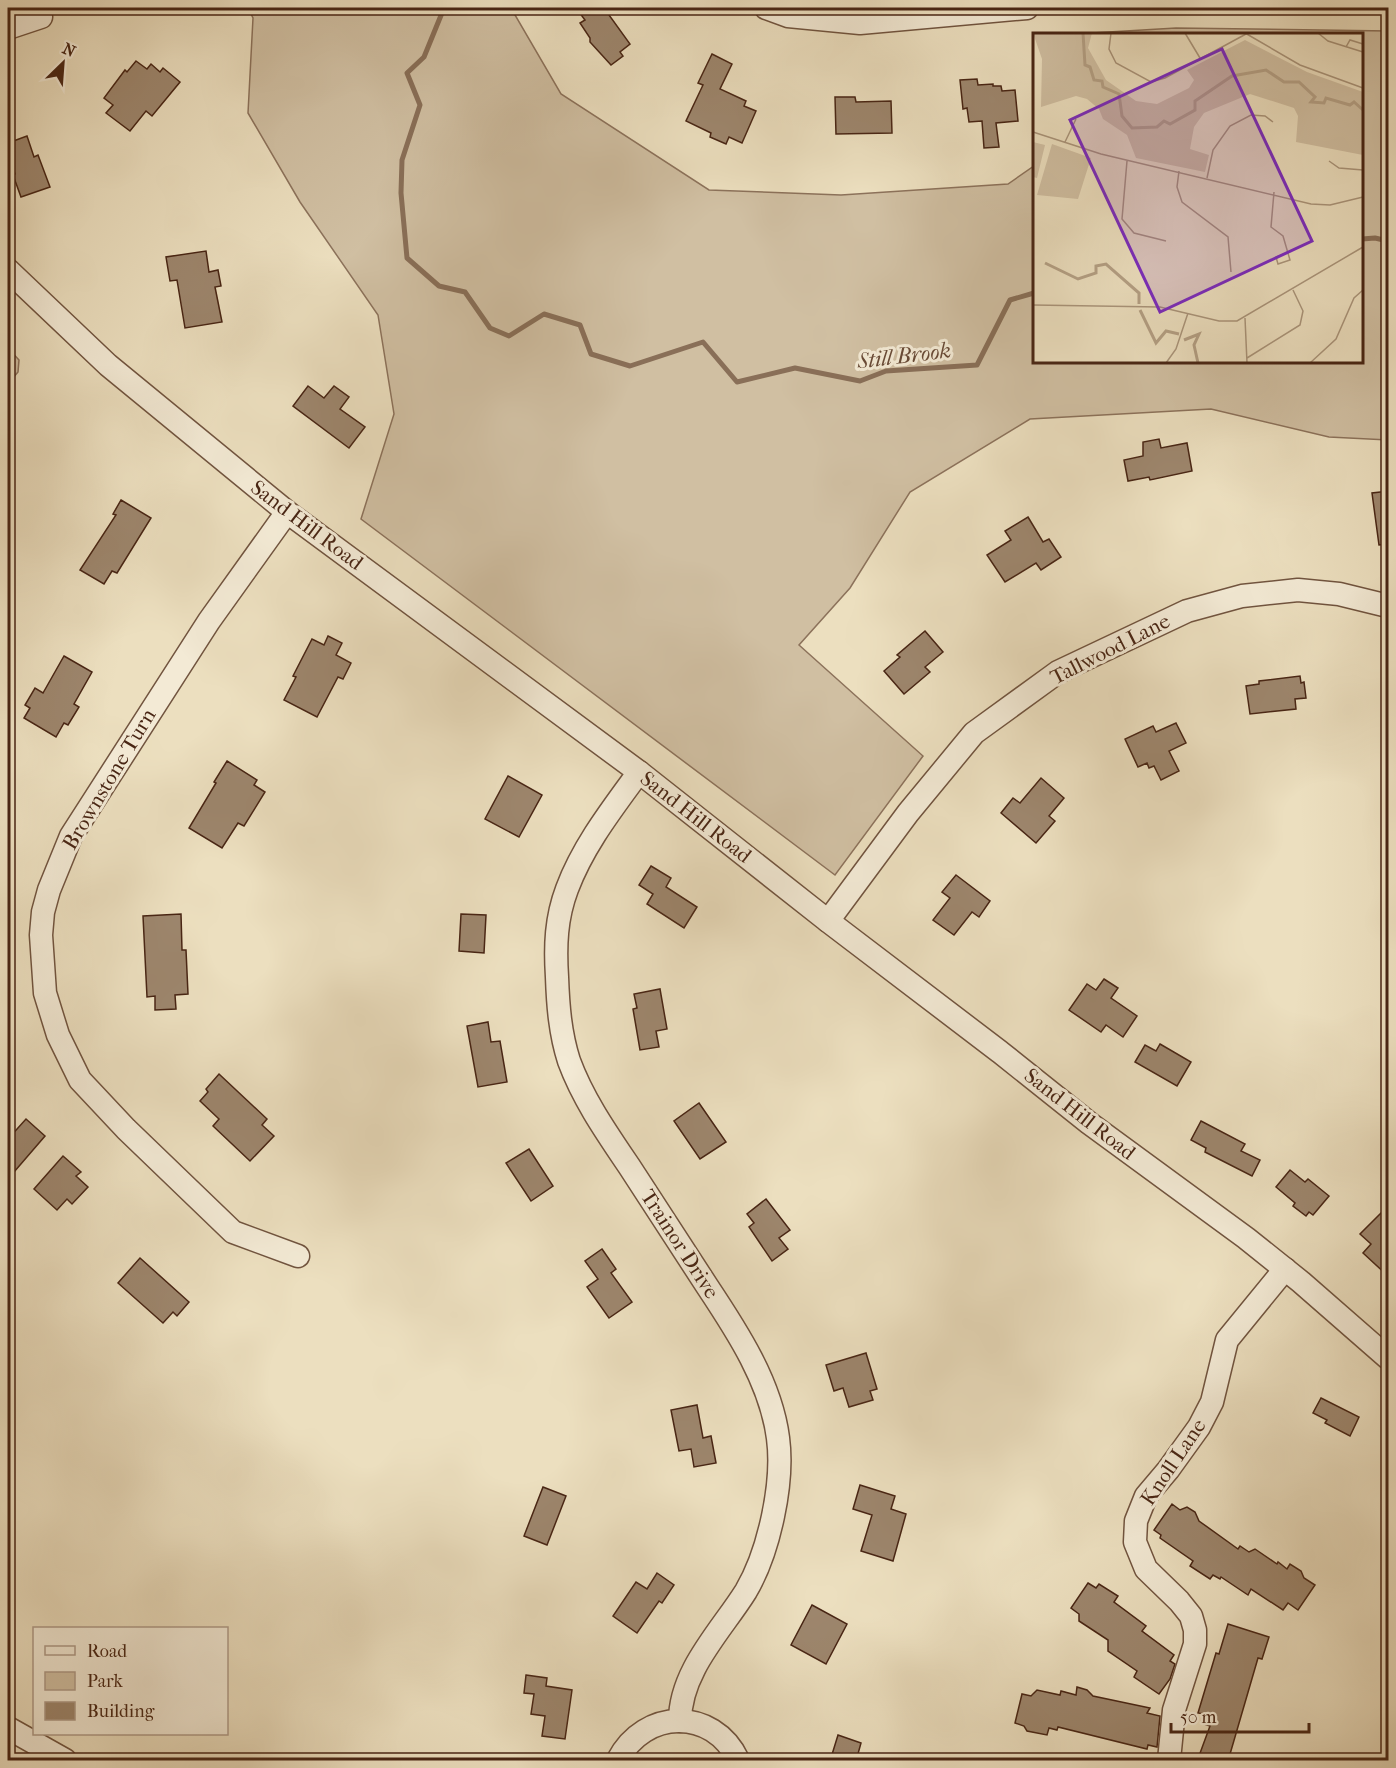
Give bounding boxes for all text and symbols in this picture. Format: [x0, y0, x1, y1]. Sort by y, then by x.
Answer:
north arrow [33, 33, 93, 93]
inset map [1033, 33, 1363, 363]
text: N [60, 39, 79, 61]
water label: Still Brook [855, 337, 952, 375]
street label: Sand Hill Road [246, 475, 368, 575]
street label: Tallwood Lane [1046, 609, 1174, 689]
street label: Brownstone Turn [58, 704, 160, 854]
street label: Sand Hill Road [636, 766, 757, 868]
street label: Sand Hill Road [1020, 1063, 1141, 1165]
street label: Trainor Drive [636, 1185, 724, 1303]
street label: Knoll Lane [1135, 1414, 1211, 1510]
legend [33, 1627, 228, 1735]
text: Road [87, 1641, 127, 1662]
text: Park [87, 1671, 124, 1692]
scale bar [1171, 1696, 1309, 1734]
text: Building [87, 1701, 155, 1722]
text: 50 m [1180, 1707, 1217, 1728]

